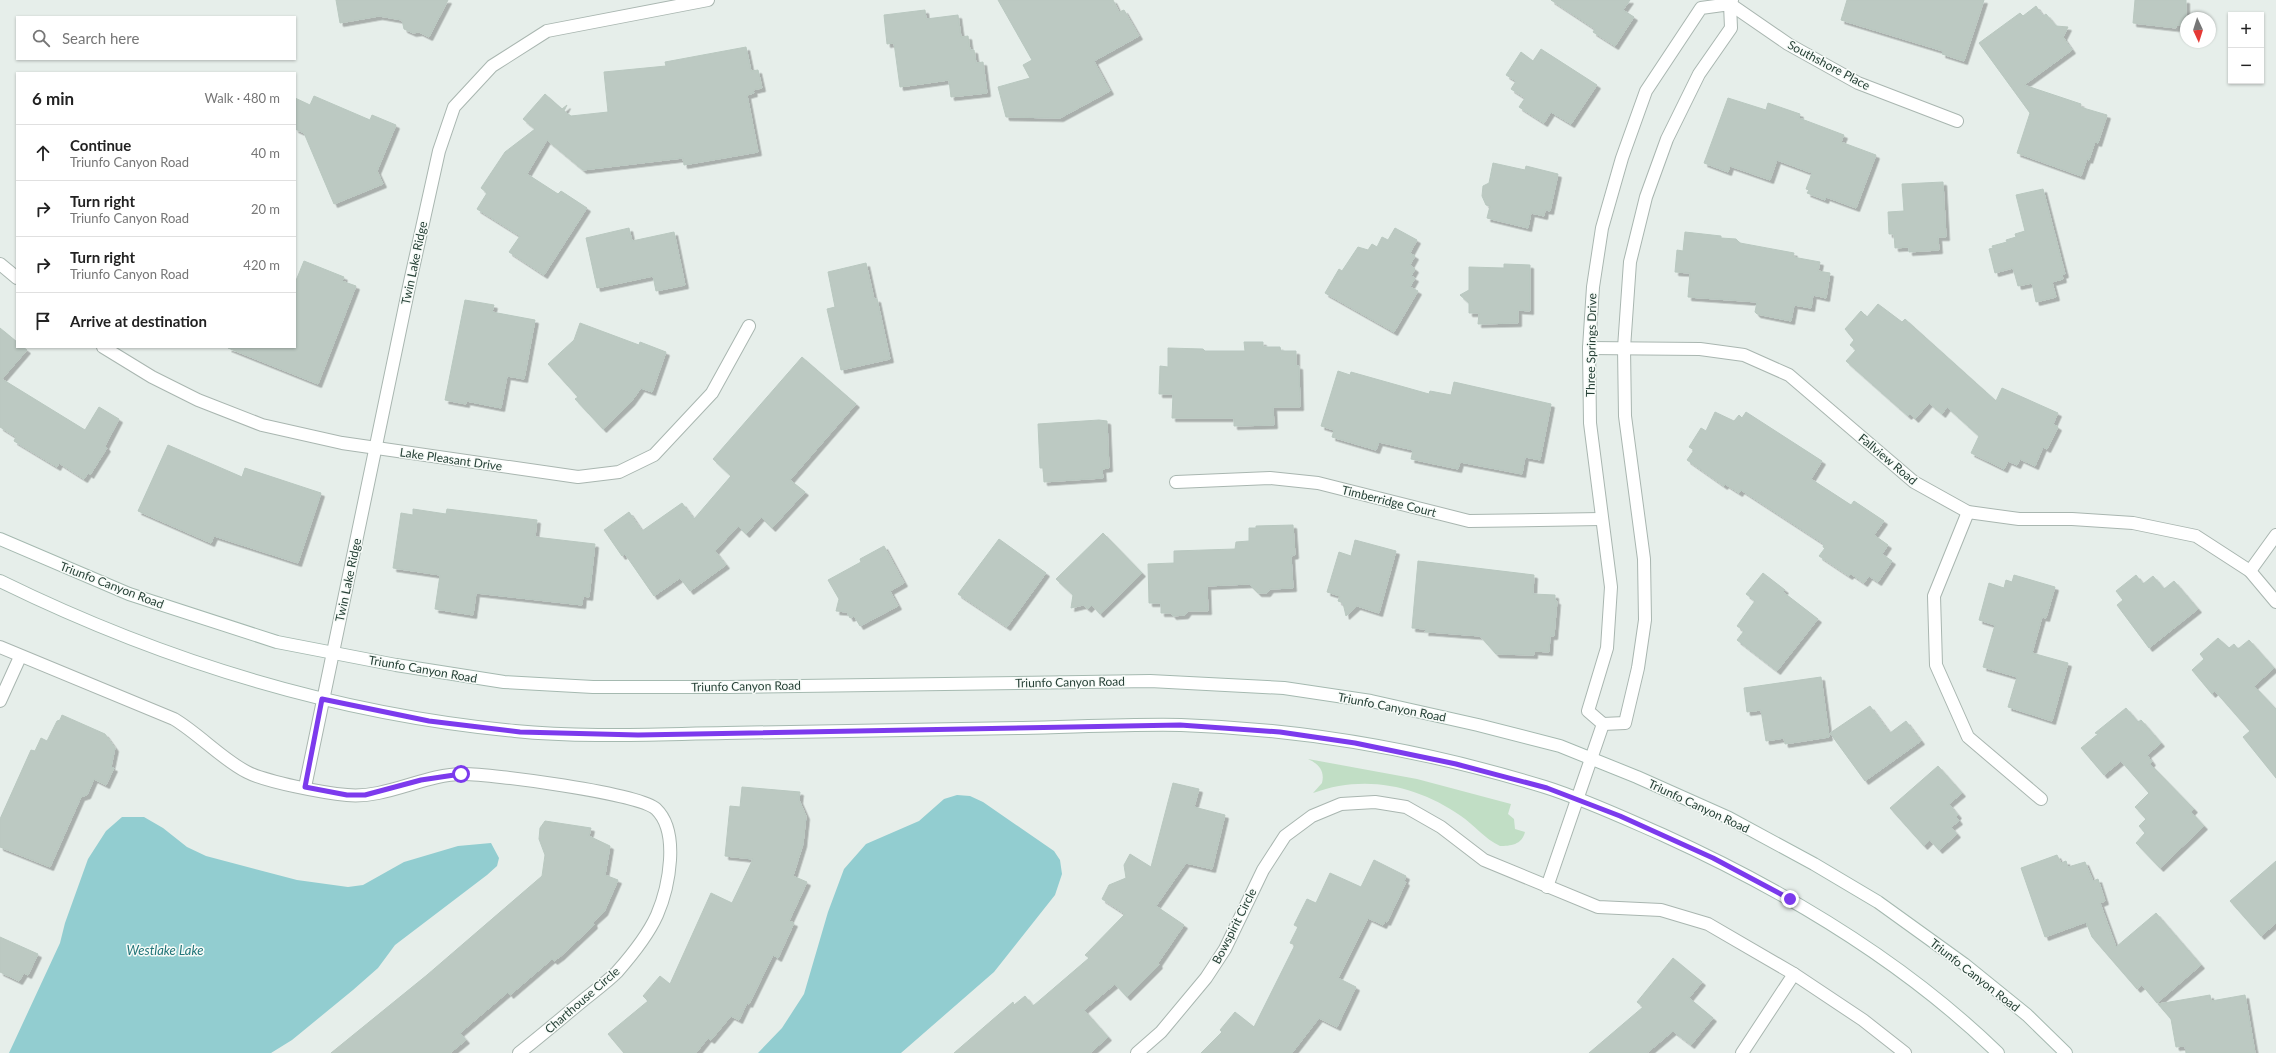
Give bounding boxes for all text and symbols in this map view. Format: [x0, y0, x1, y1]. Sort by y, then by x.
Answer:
north arrow [2180, 12, 2216, 48]
map controls [2228, 12, 2264, 84]
button: + [2228, 12, 2264, 48]
search box [16, 16, 296, 60]
icon: search [30, 27, 52, 49]
text: Search here [62, 29, 139, 47]
street label: Southshore Place [1785, 37, 1873, 93]
button: − [2228, 48, 2264, 84]
text: 6 min [32, 88, 74, 109]
text: Walk · 480 m [204, 90, 280, 106]
text: Continue [70, 136, 131, 154]
icon: ahead [32, 142, 54, 164]
text: 40 m [251, 145, 280, 161]
text: Triunfo Canyon Road [70, 154, 189, 170]
text: Turn right [70, 192, 135, 210]
icon: right [32, 198, 54, 220]
text: 20 m [251, 201, 280, 217]
text: Triunfo Canyon Road [70, 210, 189, 226]
street label: Twin Lake Ridge [398, 220, 430, 306]
text: Turn right [70, 248, 135, 266]
icon: right [32, 254, 54, 276]
text: 420 m [243, 257, 280, 273]
text: Triunfo Canyon Road [70, 266, 189, 282]
street label: Three Springs Drive [1583, 293, 1599, 397]
icon: arrive [32, 310, 54, 332]
text: Arrive at destination [70, 312, 207, 330]
street label: Fallview Road [1856, 430, 1920, 488]
street label: Lake Pleasant Drive [399, 444, 503, 474]
street label: Timberridge Court [1340, 482, 1438, 520]
street label: Twin Lake Ridge [332, 537, 364, 623]
street label: Triunfo Canyon Road [58, 558, 166, 612]
street label: Triunfo Canyon Road [368, 652, 478, 686]
street label: Triunfo Canyon Road [1015, 674, 1125, 690]
street label: Triunfo Canyon Road [691, 678, 801, 694]
street label: Triunfo Canyon Road [1337, 689, 1447, 725]
route start [452, 765, 470, 783]
street label: Triunfo Canyon Road [1646, 776, 1752, 836]
street label: Bowspirit Circle [1208, 886, 1260, 966]
route end [1781, 890, 1799, 908]
street label: Triunfo Canyon Road [1927, 935, 2023, 1015]
water label: Westlake Lake [126, 942, 204, 958]
street label: Charthouse Circle [542, 963, 622, 1037]

